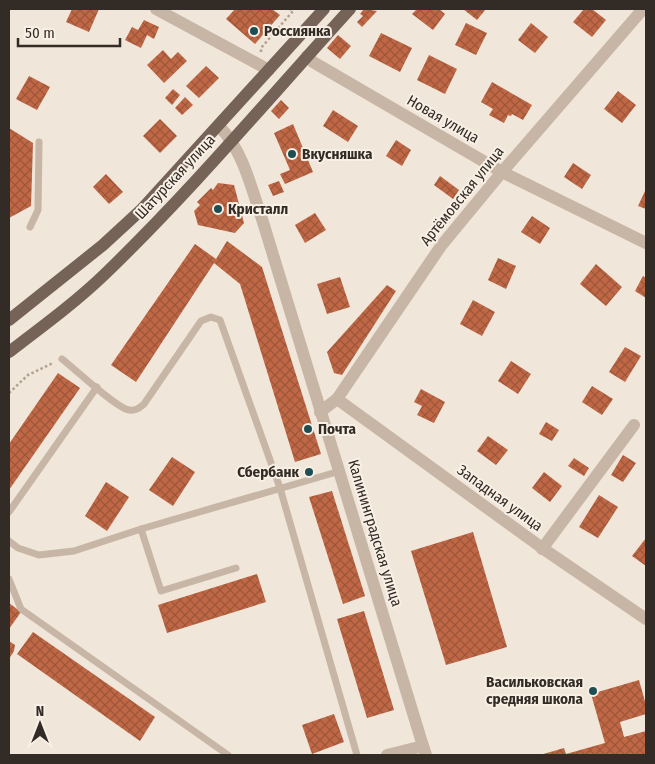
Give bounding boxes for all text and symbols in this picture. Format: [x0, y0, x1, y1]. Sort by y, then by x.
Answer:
scale bar [18, 15, 120, 47]
place label: Россиянка [264, 22, 331, 40]
text: 50 m [25, 24, 55, 42]
marker: Россиянка [248, 25, 260, 37]
street label: Новая улица [404, 91, 482, 147]
street label: Шатурская улица [131, 131, 219, 223]
street label: Артёмовская улица [417, 143, 507, 249]
place label: Вкусняшка [302, 145, 373, 163]
marker: Вкусняшка [286, 148, 298, 160]
place label: Кристалл [228, 200, 288, 218]
marker: Кристалл [212, 203, 224, 215]
place label: Почта [318, 420, 356, 438]
marker: Почта [302, 423, 314, 435]
street label: Калининградская улица [344, 457, 406, 609]
street label: Западная улица [454, 461, 546, 535]
place label: Сбербанк [237, 463, 299, 481]
marker: Сбербанк [303, 466, 315, 478]
place label: Васильковская средняя школа [486, 673, 584, 708]
marker: Васильковская средняя школа [587, 685, 599, 697]
north arrow [15, 699, 65, 749]
text: N [36, 703, 44, 720]

